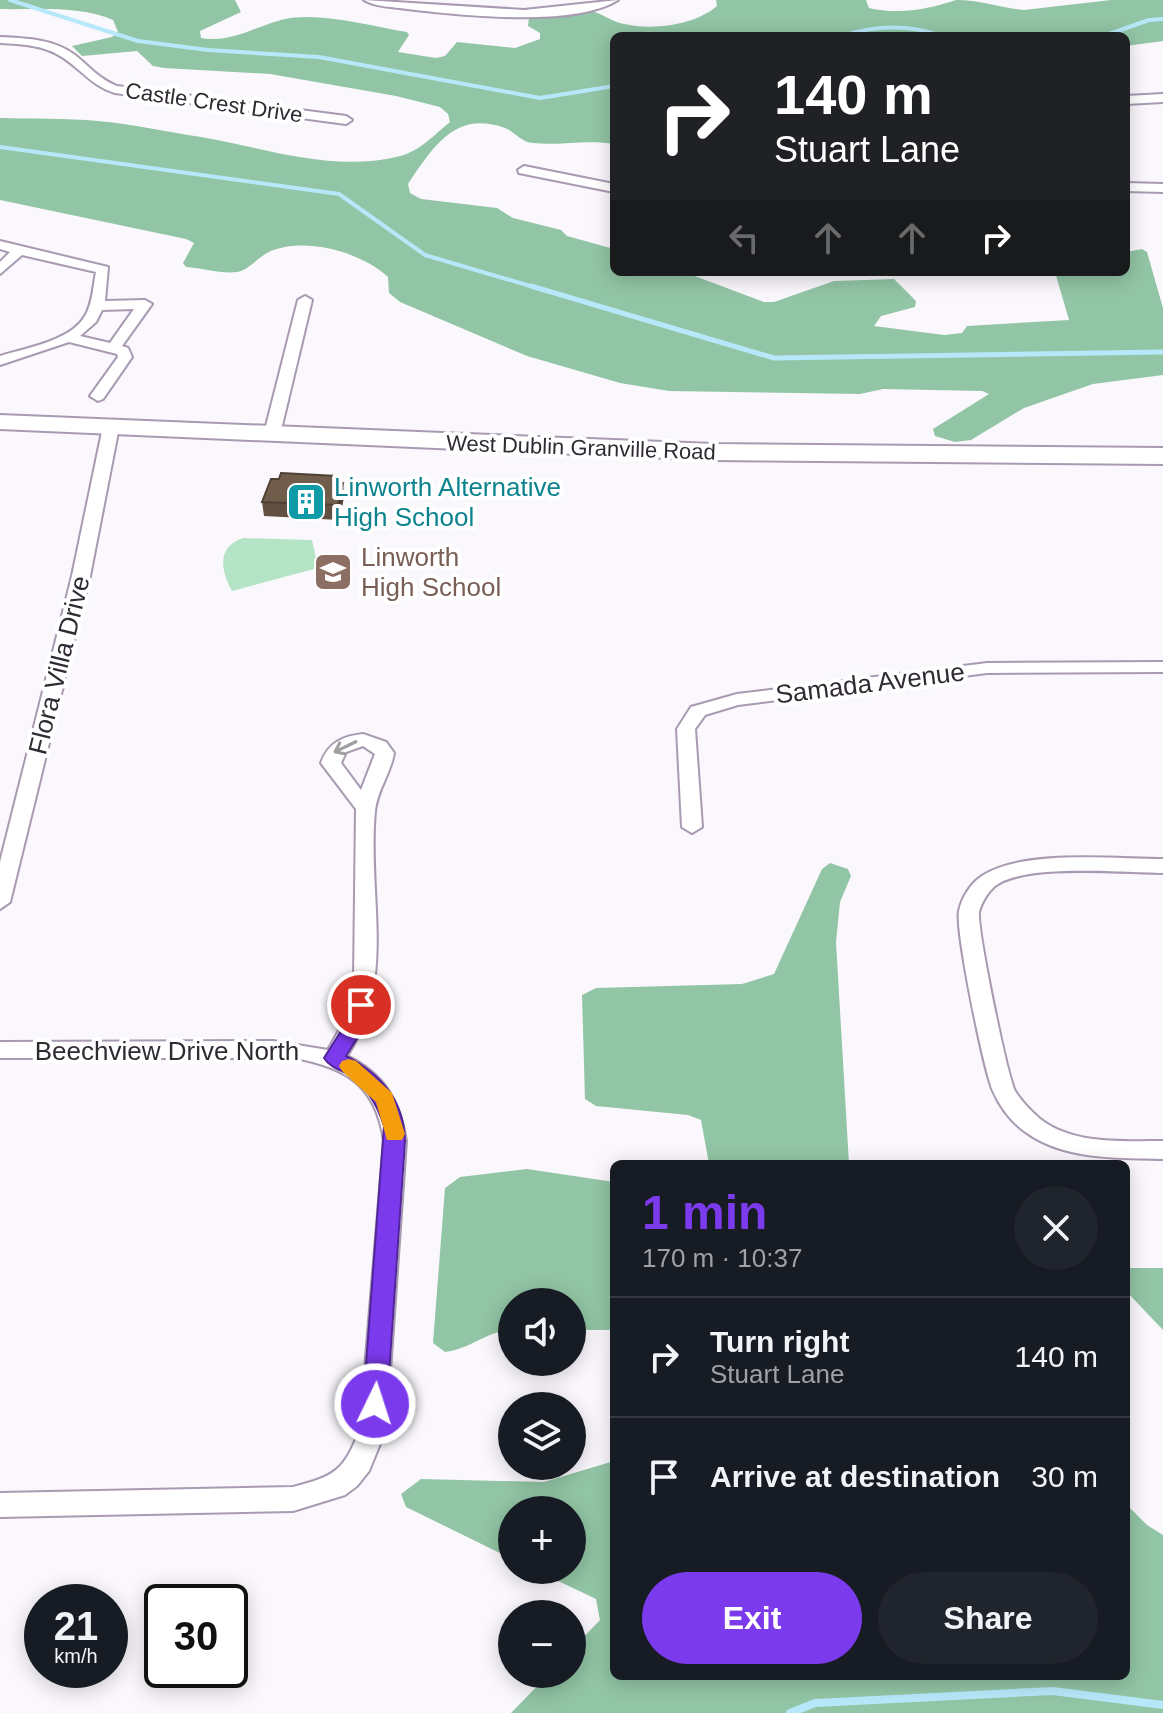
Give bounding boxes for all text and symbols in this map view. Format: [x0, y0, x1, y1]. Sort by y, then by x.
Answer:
text: 140 m [774, 63, 933, 126]
icon: right [642, 64, 746, 168]
street label: Castle Crest Drive [124, 78, 304, 127]
text: Stuart Lane [774, 129, 960, 170]
icon: left [722, 216, 766, 260]
icon: ahead [806, 216, 850, 260]
icon: ahead [890, 216, 934, 260]
icon: right [974, 216, 1018, 260]
street label: West Dublin Granville Road [446, 430, 716, 465]
place label: Linworth Alternative High School [334, 472, 561, 532]
building icon: Linworth Alternative High School [285, 481, 327, 523]
place label: Linworth High School [361, 542, 501, 602]
school or university icon: Linworth High School [312, 551, 354, 593]
street label: Flora Villa Drive [22, 573, 96, 757]
street label: Samada Avenue [774, 657, 966, 709]
one-way arrow [334, 740, 357, 755]
pin [327, 971, 395, 1039]
icon: arrive [339, 983, 383, 1027]
street label: Beechview Drive North [35, 1036, 299, 1066]
text: 1 min [642, 1186, 767, 1239]
button: close [1014, 1186, 1098, 1270]
text: 170 m · 10:37 [642, 1243, 802, 1273]
map controls [498, 1288, 586, 1688]
button: sound [498, 1288, 586, 1376]
text: Turn right [710, 1325, 849, 1358]
icon: right [642, 1335, 686, 1379]
text: 140 m [1015, 1340, 1098, 1373]
text: Stuart Lane [710, 1359, 844, 1389]
position arrow [333, 1362, 417, 1446]
button: layers [498, 1392, 586, 1480]
icon: arrive [642, 1455, 686, 1499]
text: Arrive at destination [710, 1460, 1000, 1493]
text: 30 m [1031, 1460, 1098, 1493]
button: + [498, 1496, 586, 1584]
button: Exit [642, 1572, 862, 1664]
button: Share [878, 1572, 1098, 1664]
speed limit sign: 30 [144, 1584, 248, 1688]
button: − [498, 1600, 586, 1688]
text: 21 [54, 1604, 98, 1648]
text: km/h [54, 1645, 98, 1667]

